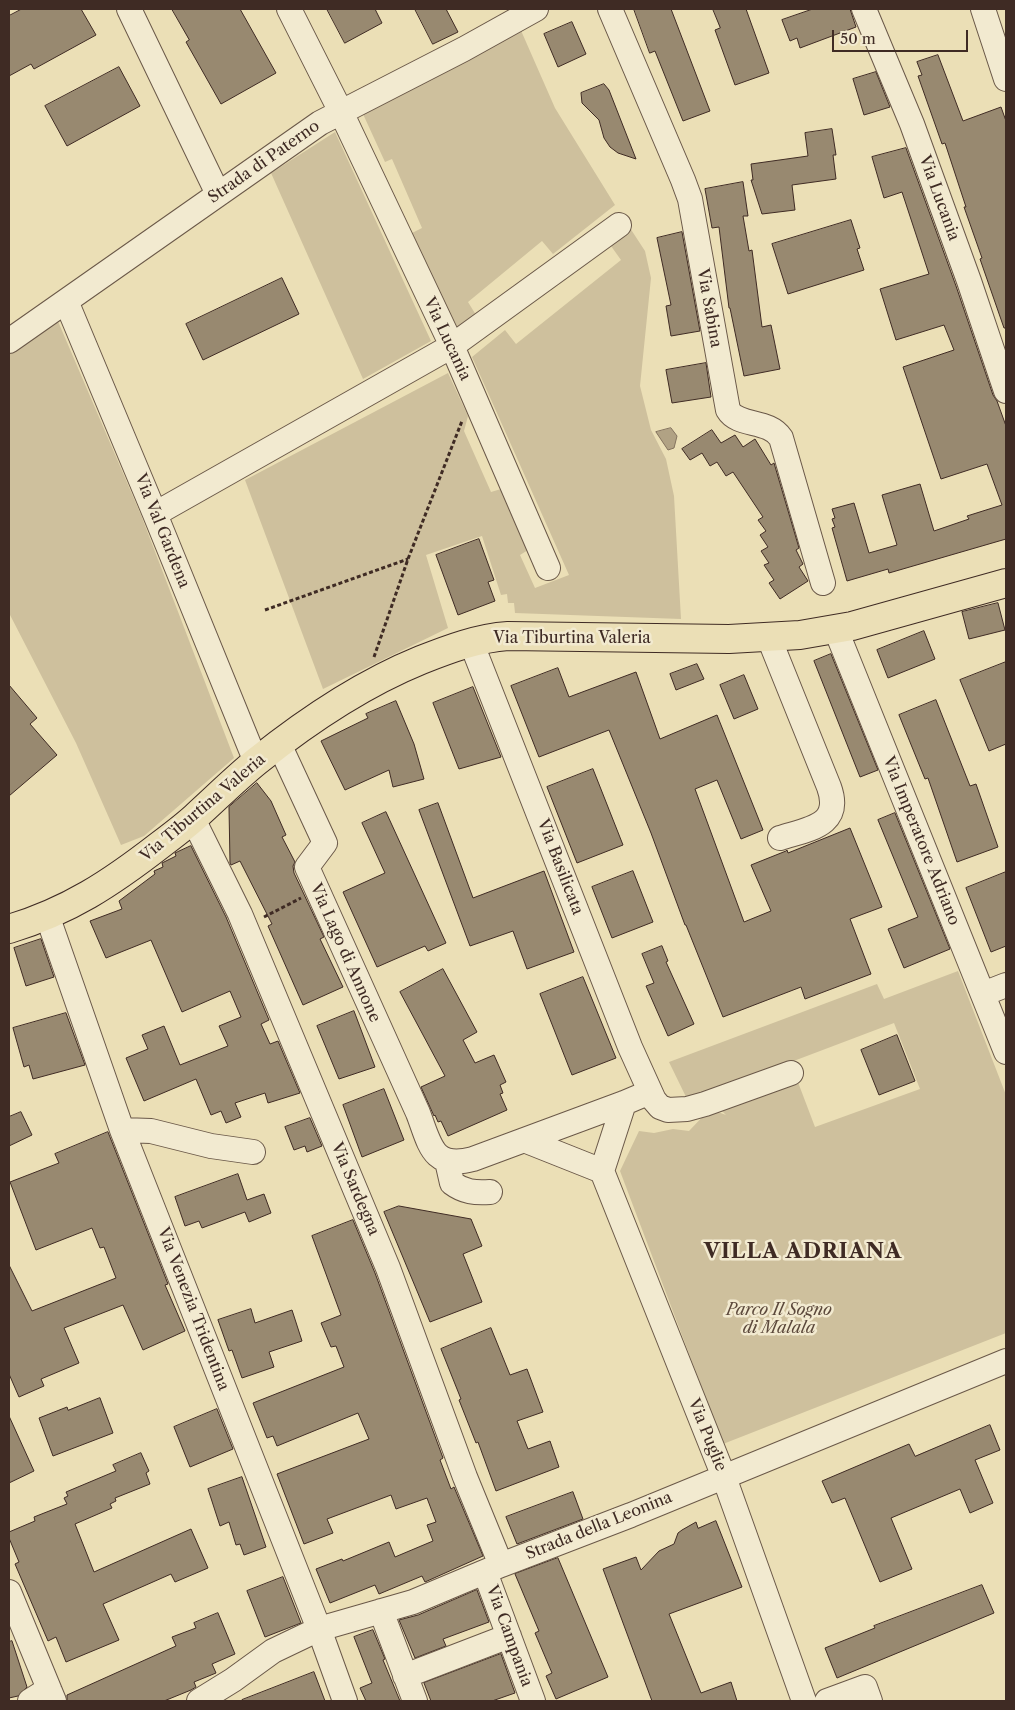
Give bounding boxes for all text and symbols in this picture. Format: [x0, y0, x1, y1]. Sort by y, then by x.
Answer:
scale bar [835, 20, 971, 52]
text: 50 m [840, 29, 876, 48]
street label: Strada di Paterno [205, 116, 323, 208]
street label: Via Lucania [915, 153, 963, 243]
street label: Via Sabina [693, 267, 725, 349]
street label: Via Lucania [419, 294, 475, 384]
street label: Via Val Gardena [130, 471, 194, 591]
street label: Via Tiburtina Valeria [493, 628, 651, 648]
street label: Via Tiburtina Valeria [137, 750, 269, 866]
street label: Via Imperatore Adriano [878, 754, 964, 928]
street label: Via Basilicata [533, 816, 587, 918]
street label: Via Lago di Annone [306, 881, 384, 1025]
street label: Via Sardegna [327, 1140, 383, 1238]
street label: Via Venezia Tridentina [153, 1225, 233, 1393]
district label: VILLA ADRIANA [702, 1239, 904, 1265]
park label: Parco Il Sogno di Malala [726, 1300, 832, 1338]
street label: Via Puglie [684, 1396, 730, 1474]
street label: Strada della Leonina [523, 1488, 675, 1564]
street label: Via Campania [482, 1583, 536, 1689]

